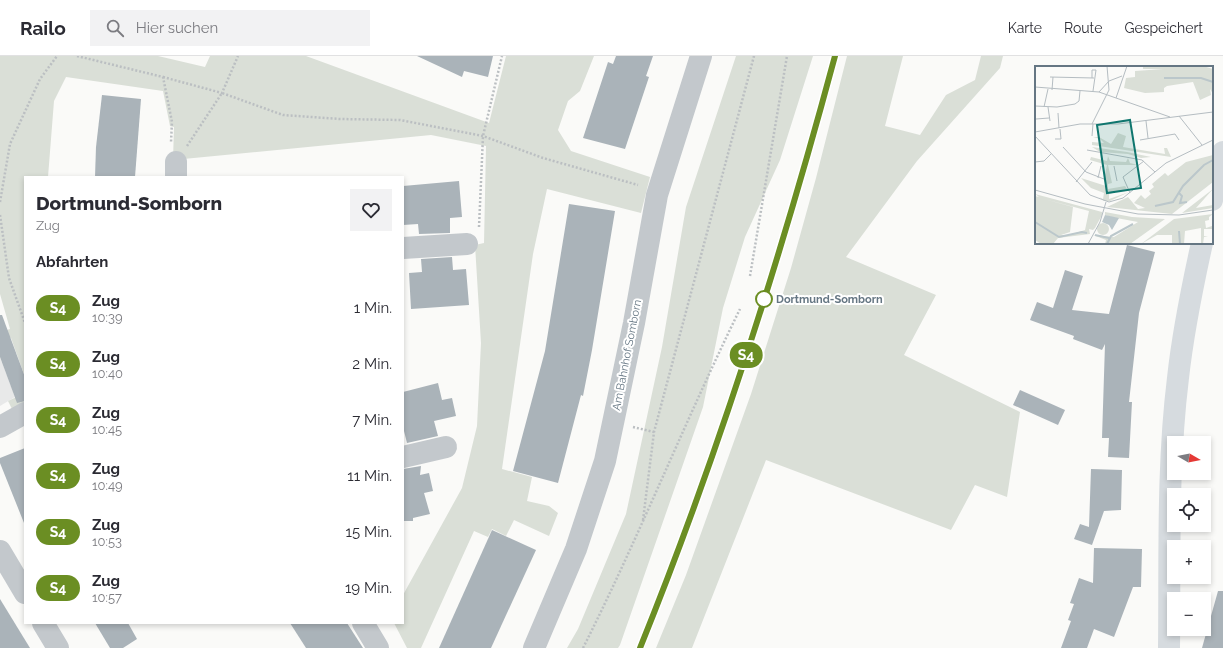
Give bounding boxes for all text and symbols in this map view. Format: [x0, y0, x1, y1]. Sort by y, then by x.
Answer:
search box [90, 10, 370, 46]
text: Railo [20, 17, 66, 39]
icon: search [104, 17, 126, 39]
text: Hier suchen [136, 19, 218, 37]
text: Karte [1008, 20, 1042, 36]
text: Route [1064, 20, 1102, 36]
text: Gespeichert [1124, 20, 1203, 36]
inset map [1035, 66, 1213, 244]
button: heart [350, 189, 392, 231]
text: Dortmund-Somborn [36, 192, 222, 214]
text: Zug [36, 218, 60, 233]
text: Abfahrten [36, 253, 108, 271]
marker: Dortmund-Somborn [755, 290, 773, 308]
text: Zug [92, 292, 120, 310]
place label: Dortmund-Somborn [776, 293, 883, 306]
text: 1 Min. [354, 299, 392, 317]
street label: Am Bahnhof Somborn [610, 299, 644, 411]
text: S4 [50, 300, 66, 316]
text: 10:39 [92, 310, 123, 325]
line badge: S4 [728, 342, 764, 368]
text: S4 [738, 347, 754, 363]
text: Zug [92, 348, 120, 366]
text: 2 Min. [352, 355, 392, 373]
text: S4 [50, 356, 66, 372]
text: 10:40 [92, 366, 123, 381]
text: Zug [92, 404, 120, 422]
text: 7 Min. [352, 411, 392, 429]
text: S4 [50, 412, 66, 428]
text: 10:45 [92, 422, 122, 437]
north arrow [1167, 436, 1211, 480]
map controls [1167, 436, 1211, 636]
text: Zug [92, 460, 120, 478]
text: 11 Min. [347, 467, 392, 485]
text: S4 [50, 468, 66, 484]
text: 10:49 [92, 478, 123, 493]
button: locate [1167, 488, 1211, 532]
text: Zug [92, 516, 120, 534]
text: 15 Min. [346, 523, 392, 541]
text: S4 [50, 524, 66, 540]
text: 10:53 [92, 534, 122, 549]
button: + [1167, 540, 1211, 584]
text: Zug [92, 572, 120, 590]
text: 19 Min. [345, 579, 392, 597]
text: S4 [50, 580, 66, 596]
text: 10:57 [92, 590, 122, 605]
button: − [1167, 592, 1211, 636]

